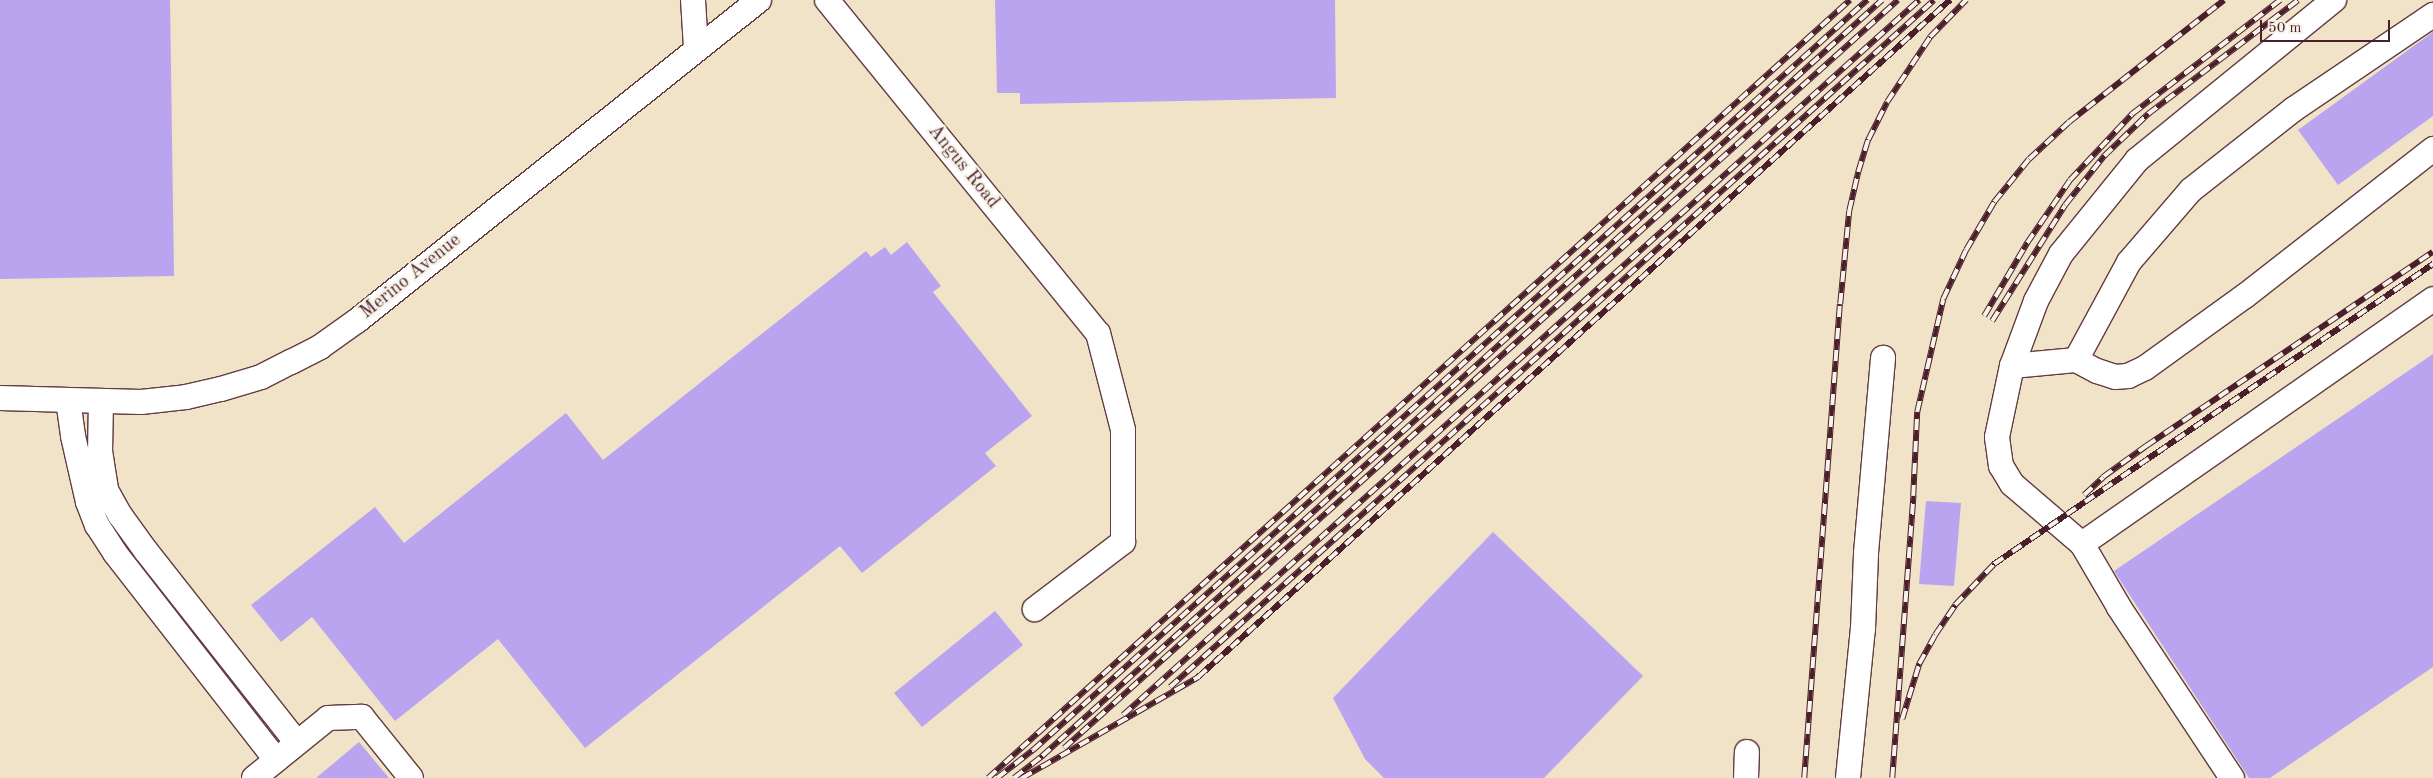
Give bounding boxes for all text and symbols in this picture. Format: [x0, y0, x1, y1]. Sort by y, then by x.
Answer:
scale bar [2263, 10, 2393, 42]
text: 50 m [2268, 21, 2302, 36]
street label: Angus Road [922, 121, 1004, 213]
street label: Merino Avenue [356, 229, 466, 325]

